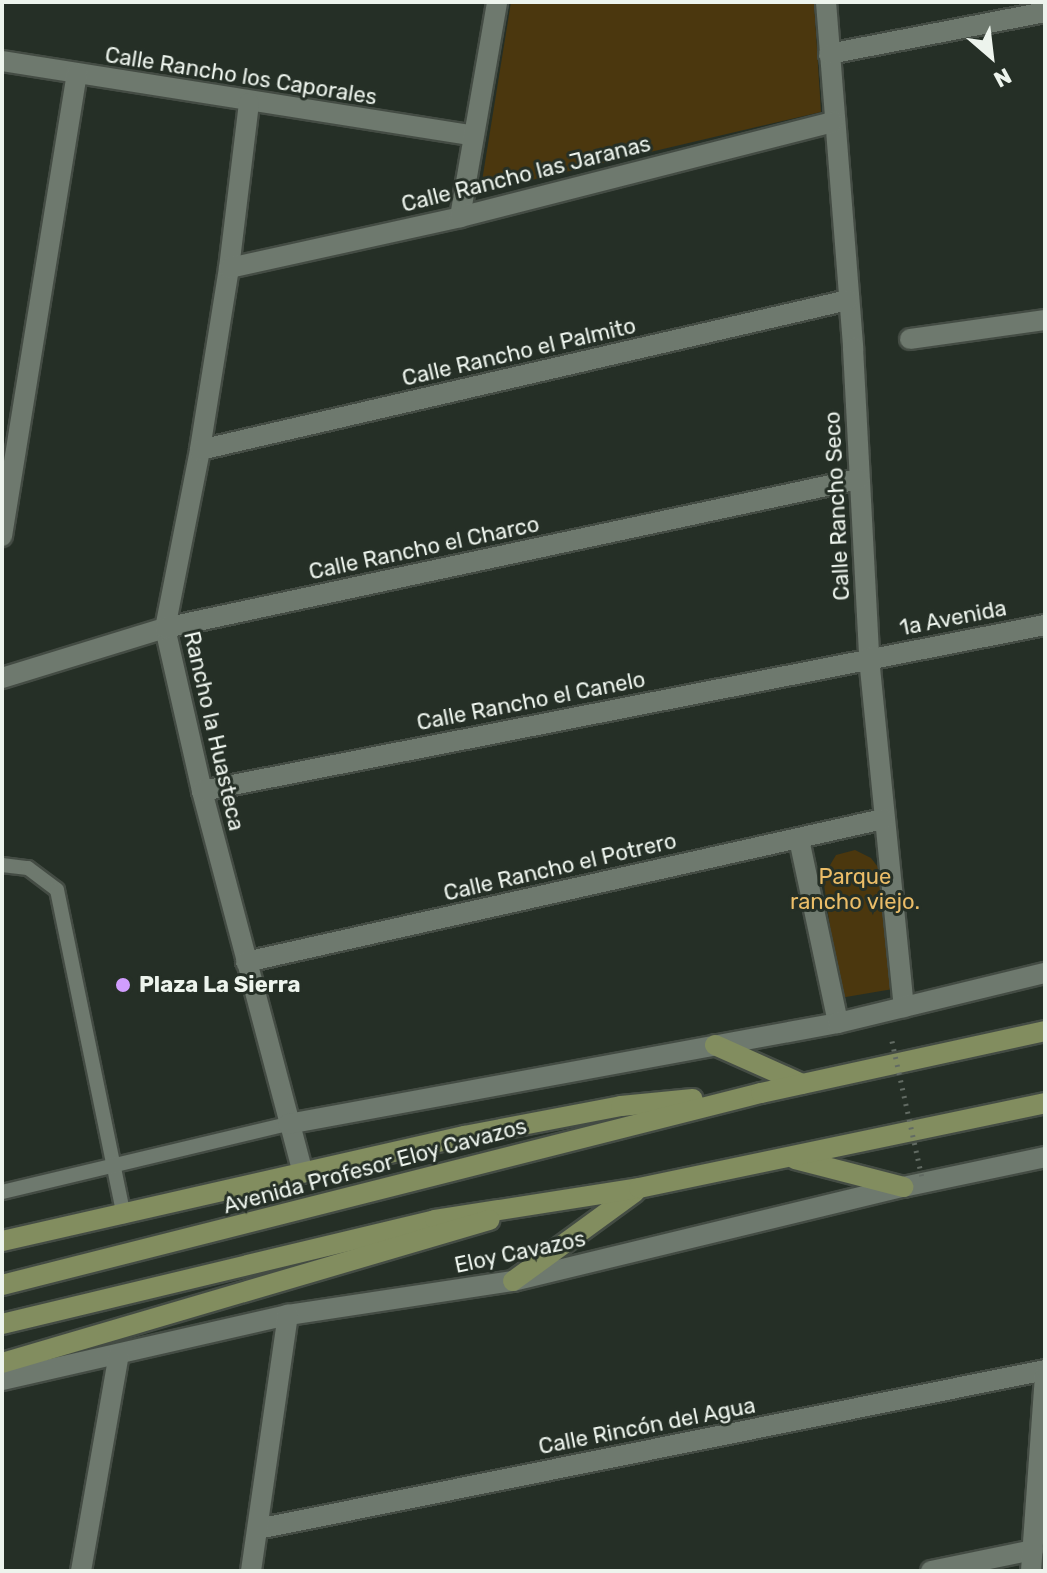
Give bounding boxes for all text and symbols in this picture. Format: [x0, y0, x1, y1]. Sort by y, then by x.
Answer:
north arrow [951, 16, 1031, 96]
street label: Calle Rancho los Caporales [103, 41, 379, 111]
text: N [989, 62, 1016, 93]
street label: Calle Rancho las Jaranas [399, 130, 653, 218]
street label: Calle Rancho el Palmito [399, 312, 639, 392]
street label: Calle Rancho Seco [819, 411, 855, 601]
street label: Calle Rancho el Charco [306, 511, 542, 585]
street label: 1a Avenida [897, 595, 1009, 641]
street label: Rancho la Huasteca [178, 629, 250, 833]
street label: Calle Rancho el Canelo [415, 666, 647, 736]
street label: Calle Rancho el Potrero [441, 827, 679, 907]
park label: Parque rancho viejo. [790, 863, 920, 914]
place label: Plaza La Sierra [139, 972, 300, 998]
marker: Plaza La Sierra [114, 976, 132, 994]
street label: Avenida Profesor Eloy Cavazos [220, 1113, 530, 1219]
street label: Eloy Cavazos [452, 1225, 588, 1279]
street label: Calle Rincón del Agua [536, 1392, 758, 1460]

